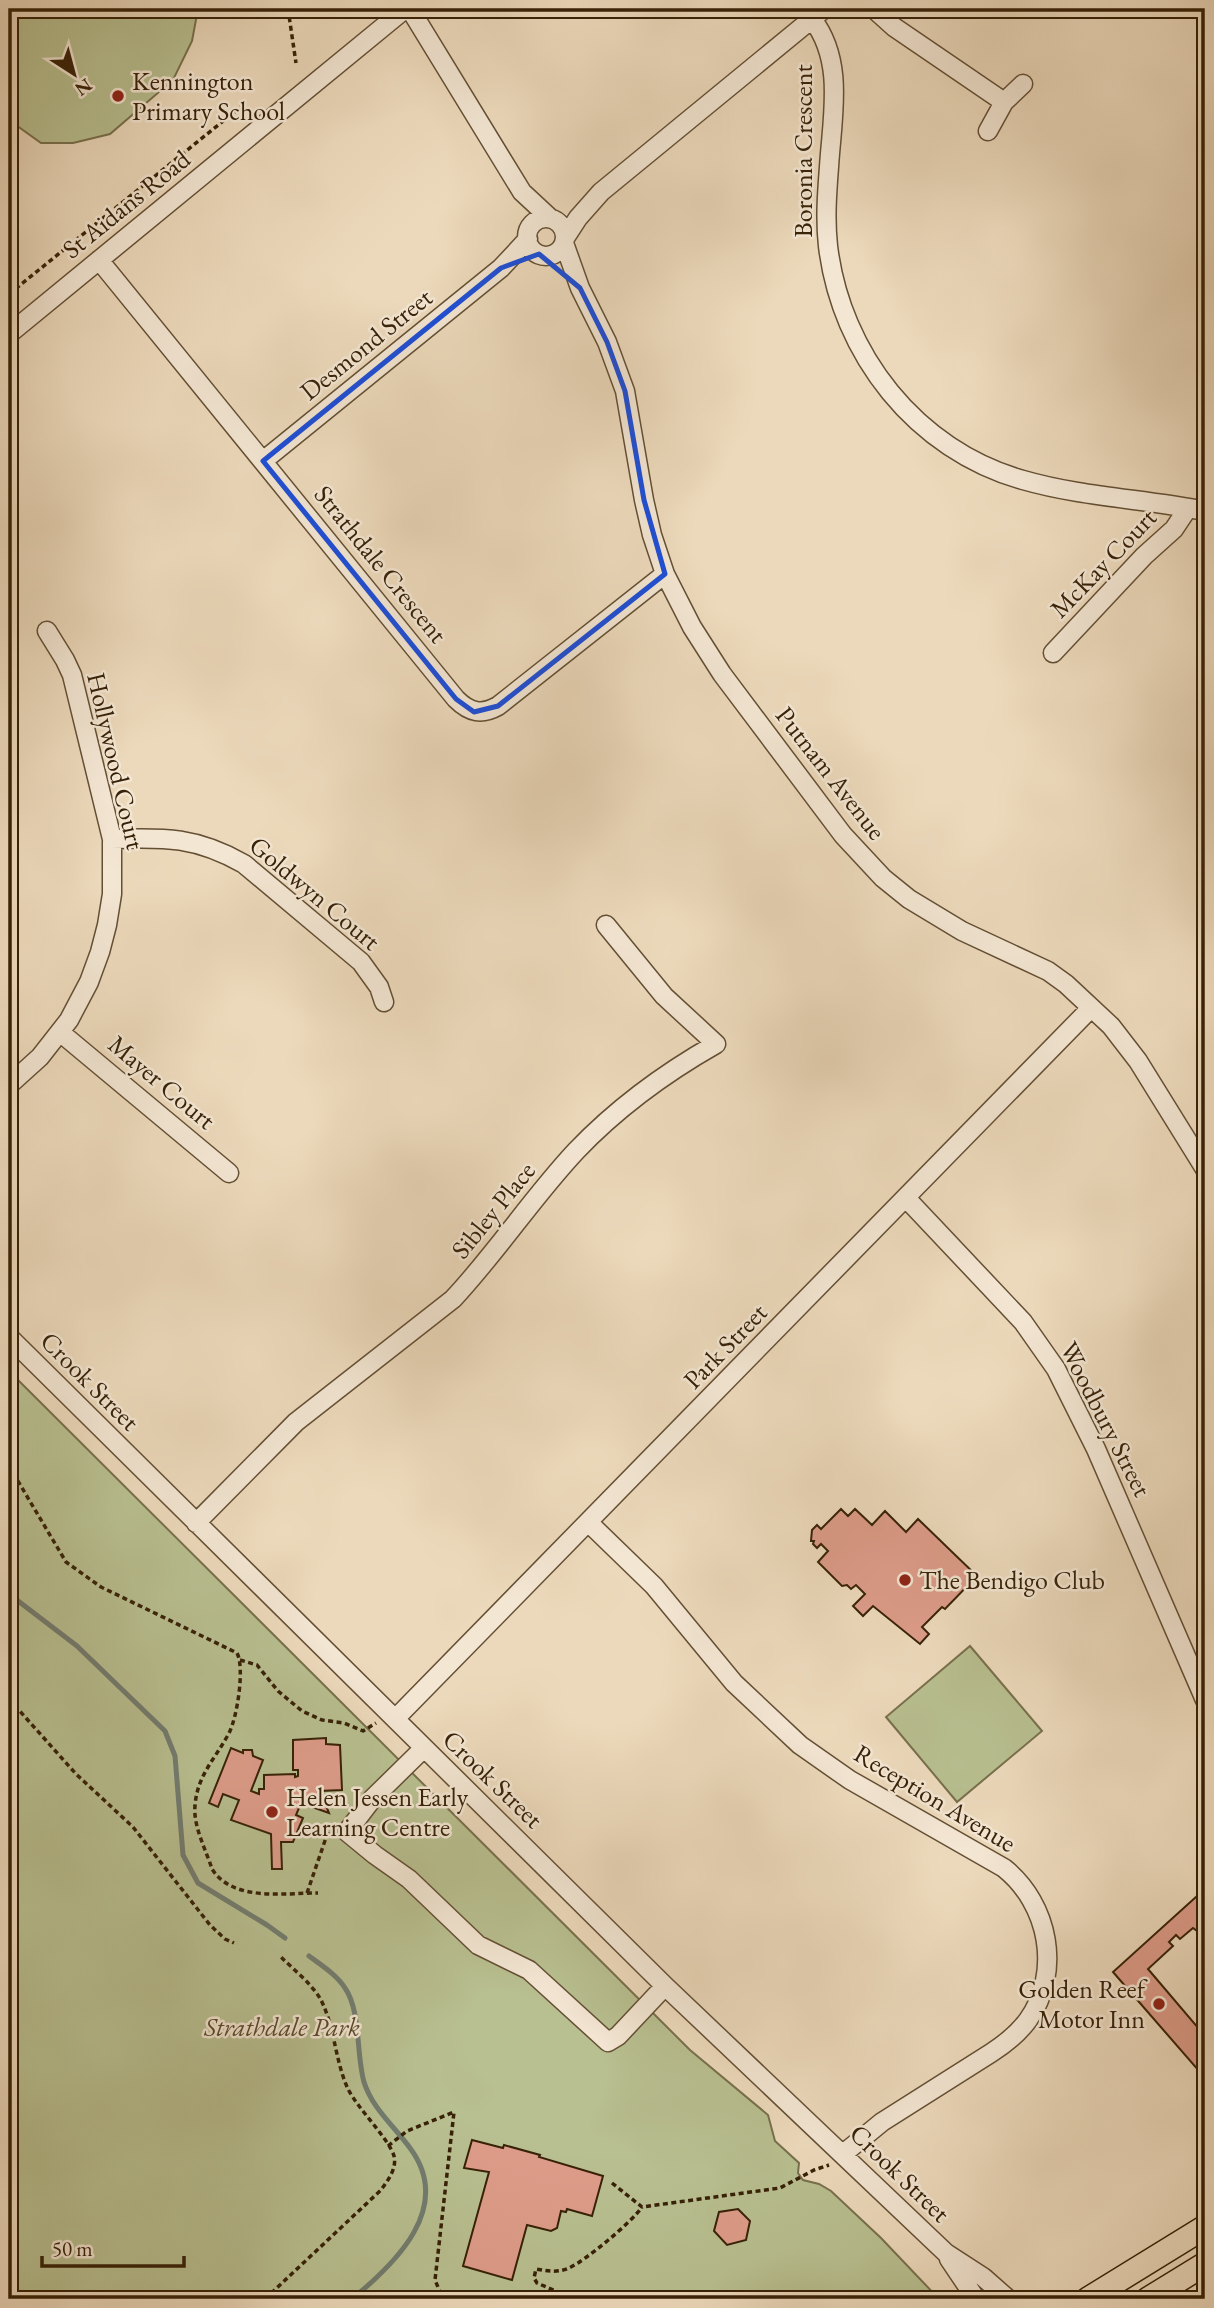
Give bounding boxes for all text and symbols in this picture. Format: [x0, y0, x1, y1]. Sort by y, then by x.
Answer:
north arrow [38, 38, 108, 108]
place label: Kennington Primary School [132, 64, 285, 128]
street label: Boronia Crescent [786, 64, 820, 238]
text: N [70, 73, 97, 102]
marker: Kennington Primary School [110, 88, 126, 104]
street label: St Aidans Road [55, 141, 198, 266]
street label: Desmond Street [293, 280, 439, 408]
street label: Strathdale Crescent [307, 478, 455, 650]
street label: McKay Court [1042, 501, 1164, 625]
street label: Hollywood Court [79, 669, 153, 853]
street label: Putnam Avenue [768, 699, 894, 847]
street label: Goldwyn Court [242, 828, 388, 958]
street label: Mayer Court [101, 1027, 223, 1137]
street label: Sibley Place [443, 1154, 543, 1266]
street label: Park Street [676, 1296, 774, 1396]
street label: Crook Street [33, 1324, 147, 1438]
street label: Woodbury Street [1052, 1336, 1160, 1502]
place label: The Bendigo Club [919, 1563, 1105, 1597]
marker: The Bendigo Club [897, 1572, 913, 1588]
street label: Crook Street [436, 1723, 550, 1835]
street label: Reception Avenue [848, 1736, 1022, 1860]
place label: Helen Jessen Early Learning Centre [286, 1780, 469, 1844]
marker: Helen Jessen Early Learning Centre [264, 1804, 280, 1820]
place label: Golden Reef Motor Inn [1018, 1972, 1148, 2036]
marker: Golden Reef Motor Inn [1151, 1996, 1167, 2012]
park label: Strathdale Park [203, 2010, 360, 2044]
street label: Crook Street [843, 2117, 957, 2229]
scale bar [42, 2224, 184, 2268]
text: 50 m [52, 2235, 93, 2262]

